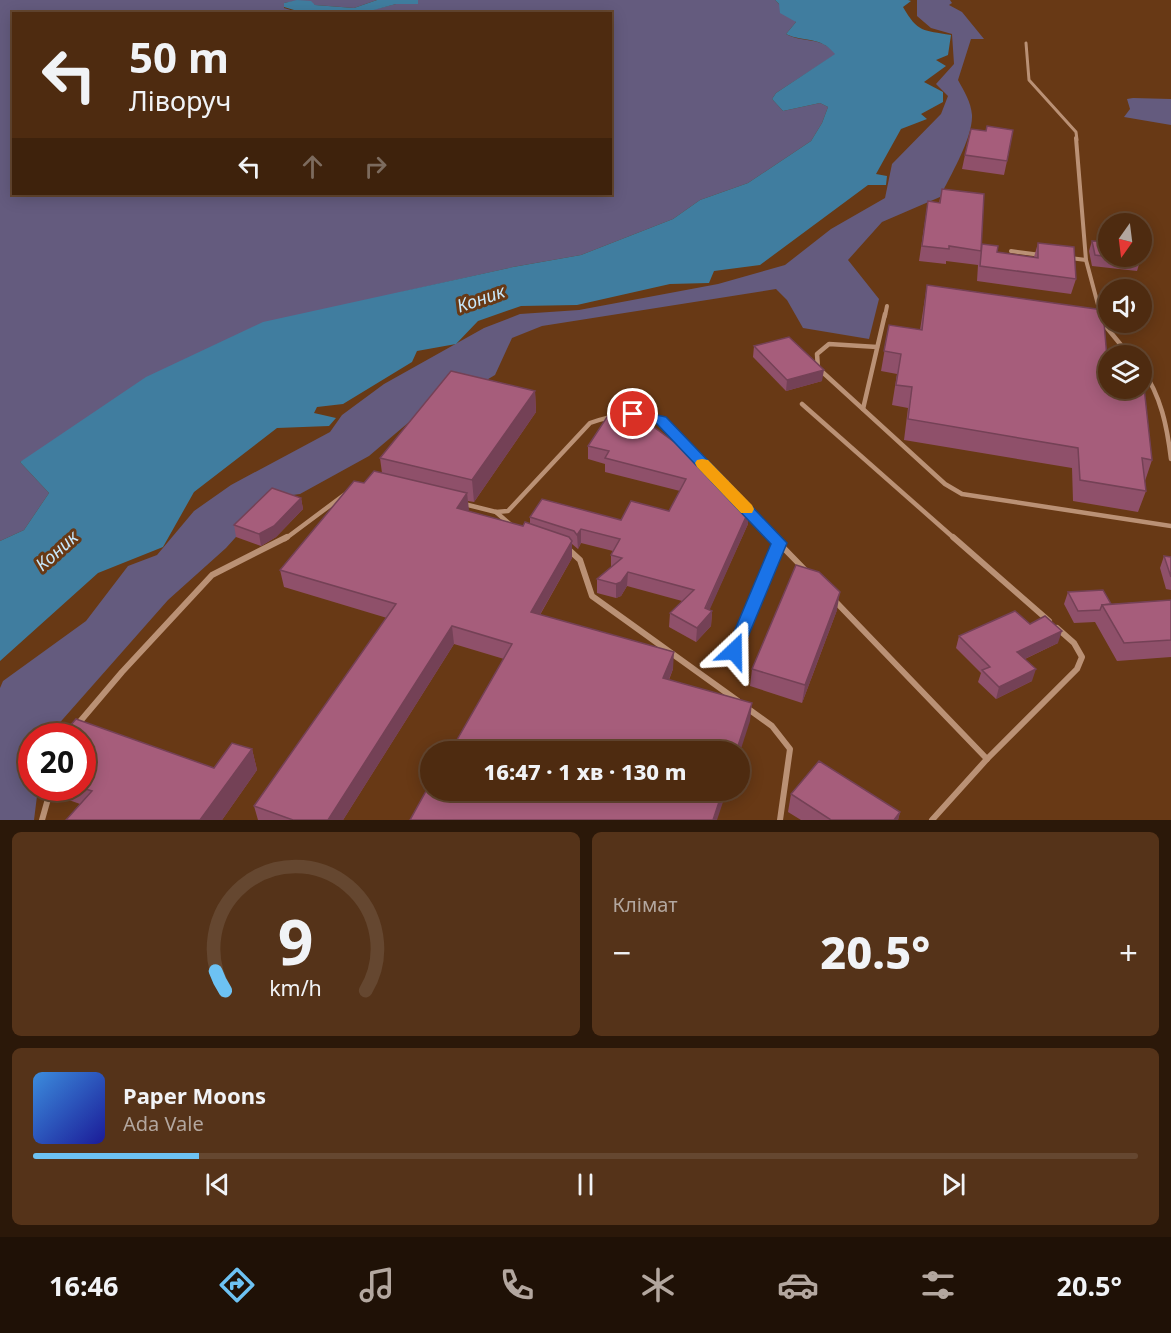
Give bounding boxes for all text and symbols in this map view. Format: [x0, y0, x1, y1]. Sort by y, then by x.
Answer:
text: 50 m [129, 28, 229, 85]
icon: left [30, 36, 108, 114]
text: Ліворуч [129, 82, 231, 119]
icon: left [233, 150, 266, 183]
icon: ahead [296, 150, 329, 183]
icon: right [359, 150, 392, 183]
north arrow [1098, 213, 1152, 267]
map controls [1098, 213, 1152, 399]
water label: Коник [453, 278, 509, 317]
button: sound [1098, 279, 1152, 333]
button: layers [1098, 345, 1152, 399]
pin [607, 388, 658, 439]
icon: arrive [616, 397, 649, 430]
water label: Коник [30, 524, 83, 576]
position arrow [702, 619, 766, 683]
speed limit sign: 20 [18, 723, 96, 801]
text: 16:47 · 1 хв · 130 m [484, 756, 687, 786]
text: Клімат [613, 891, 677, 918]
text: 9 [278, 898, 314, 983]
text: 20.5° [820, 921, 930, 982]
text: − [613, 930, 631, 975]
text: + [1119, 930, 1138, 975]
text: km/h [269, 973, 322, 1002]
text: Paper Moons [123, 1080, 266, 1110]
text: Ada Vale [123, 1110, 204, 1137]
icon: previous [201, 1168, 234, 1201]
icon: pause [569, 1168, 602, 1201]
icon: next [937, 1168, 970, 1201]
icon: directions [216, 1264, 258, 1306]
icon: music [356, 1264, 398, 1306]
icon: phone [496, 1264, 538, 1306]
icon: climate [637, 1264, 679, 1306]
icon: car [777, 1264, 819, 1306]
icon: filters [917, 1264, 959, 1306]
text: 16:46 [49, 1267, 118, 1304]
text: 20.5° [1057, 1267, 1122, 1304]

